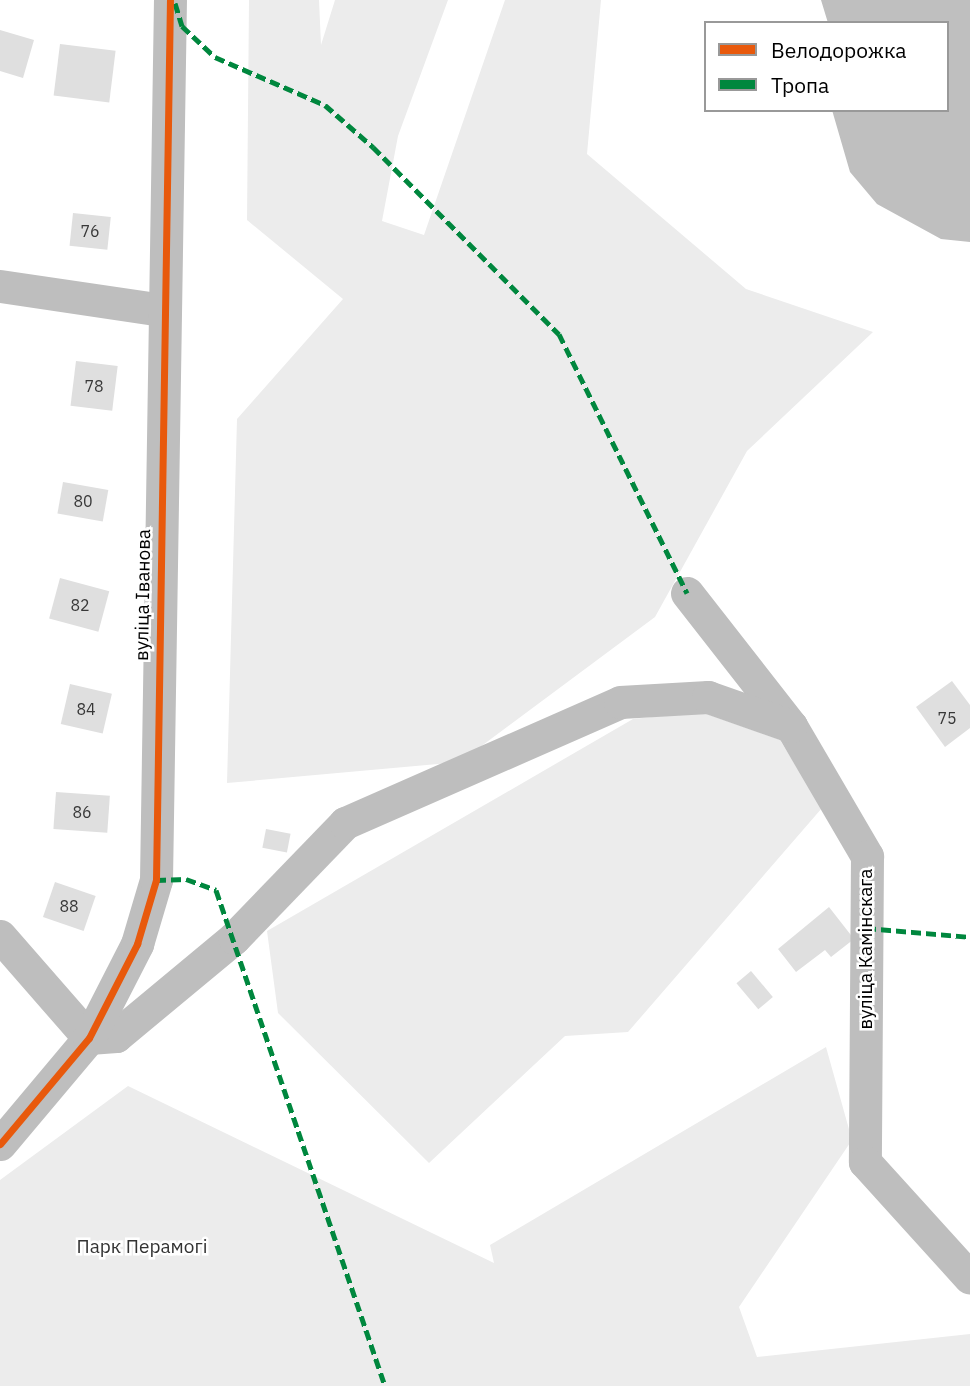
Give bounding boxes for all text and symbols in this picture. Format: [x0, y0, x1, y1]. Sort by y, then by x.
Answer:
legend [704, 21, 949, 112]
text: Велодорожка [771, 36, 906, 64]
text: Тропа [771, 71, 829, 99]
house number: 76 [80, 221, 100, 241]
house number: 78 [84, 376, 104, 396]
house number: 80 [73, 491, 93, 511]
street label: вуліца Іванова [130, 529, 156, 661]
house number: 82 [70, 595, 90, 615]
house number: 84 [76, 699, 96, 719]
house number: 75 [937, 708, 957, 728]
house number: 86 [72, 802, 92, 822]
street label: вуліца Камінскага [855, 868, 877, 1030]
house number: 88 [59, 896, 79, 916]
park label: Парк Перамогі [77, 1236, 207, 1258]

